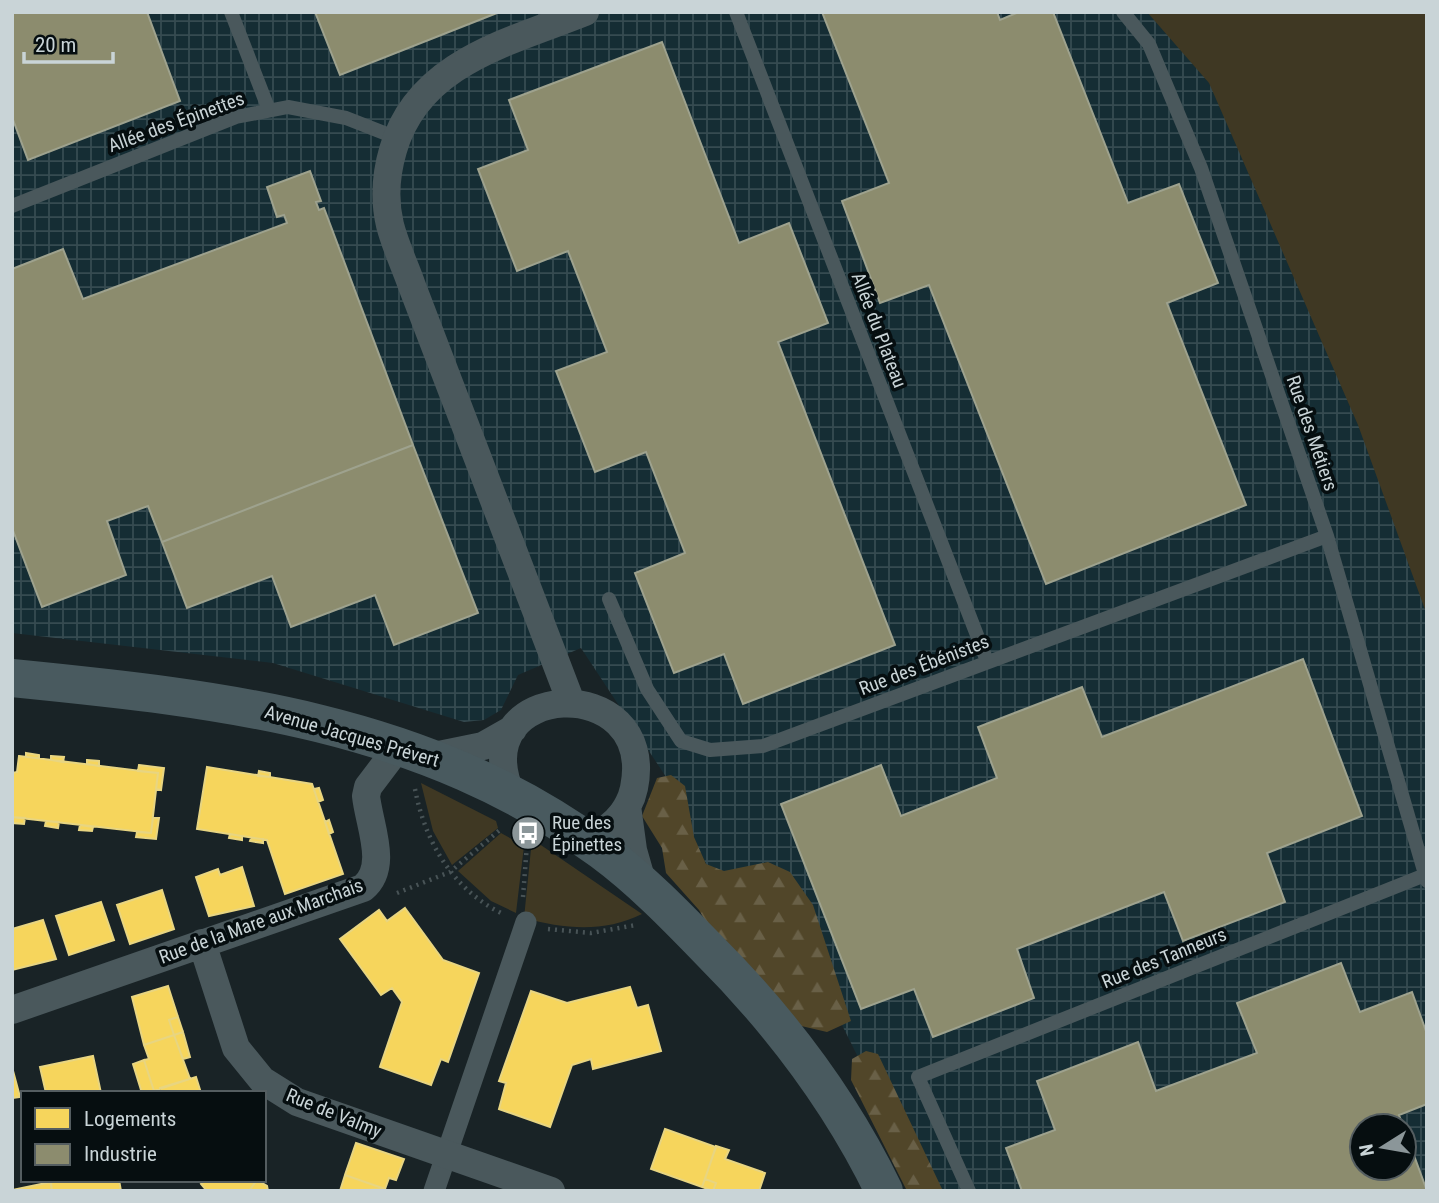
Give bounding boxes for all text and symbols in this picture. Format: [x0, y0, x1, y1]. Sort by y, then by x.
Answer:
scale bar [24, 21, 114, 65]
text: 20 m [35, 33, 76, 57]
street label: Allée des Épinettes [105, 87, 247, 157]
street label: Allée du Plateau [846, 269, 912, 391]
street label: Rue des Métiers [1282, 372, 1342, 494]
street label: Rue des Ébénistes [856, 630, 992, 700]
street label: Avenue Jacques Prévert [262, 700, 442, 772]
place label: Rue des Épinettes [552, 811, 622, 856]
bus stop icon: Rue des Épinettes [509, 814, 547, 852]
street label: Rue de la Mare aux Marchais [156, 873, 366, 969]
street label: Rue des Tanneurs [1098, 923, 1230, 993]
street label: Rue de Valmy [283, 1083, 385, 1143]
legend [21, 1091, 266, 1182]
text: Logements [84, 1107, 176, 1131]
north arrow [1348, 1112, 1418, 1182]
text: Industrie [84, 1142, 157, 1166]
text: N [1354, 1142, 1379, 1158]

